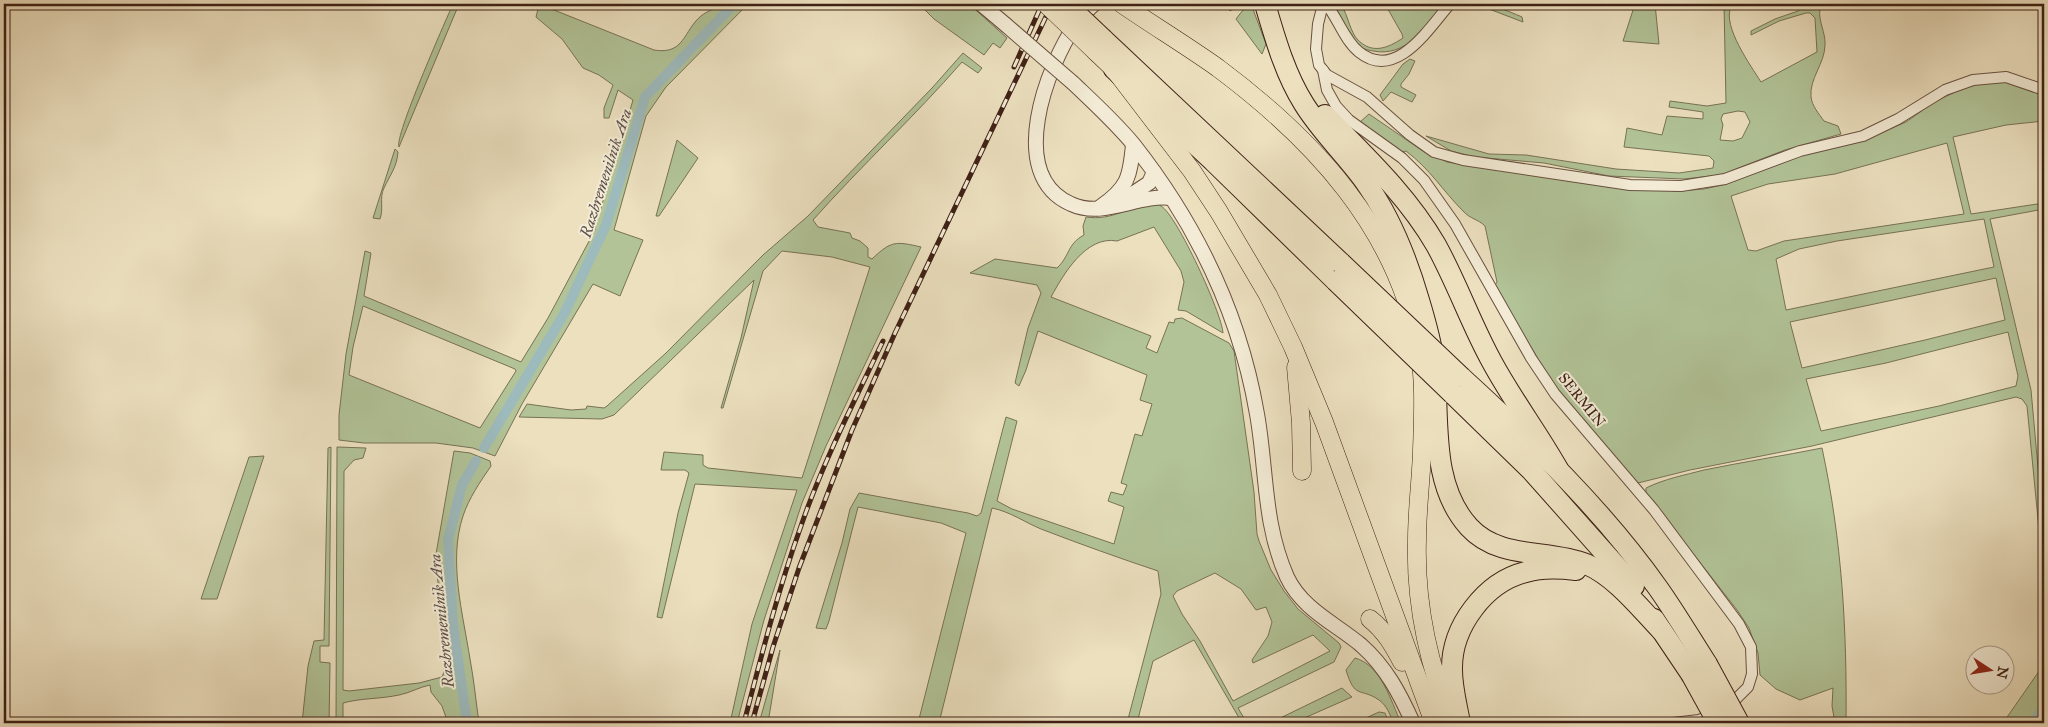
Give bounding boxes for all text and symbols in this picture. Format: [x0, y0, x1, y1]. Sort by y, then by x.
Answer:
water label: Razbremenilnik Ara [575, 106, 635, 241]
street label: SERMIN [1555, 369, 1609, 431]
water label: Razbremenilnik Ara [425, 553, 458, 690]
north arrow [1966, 644, 2016, 694]
text: N [1993, 665, 2012, 680]

